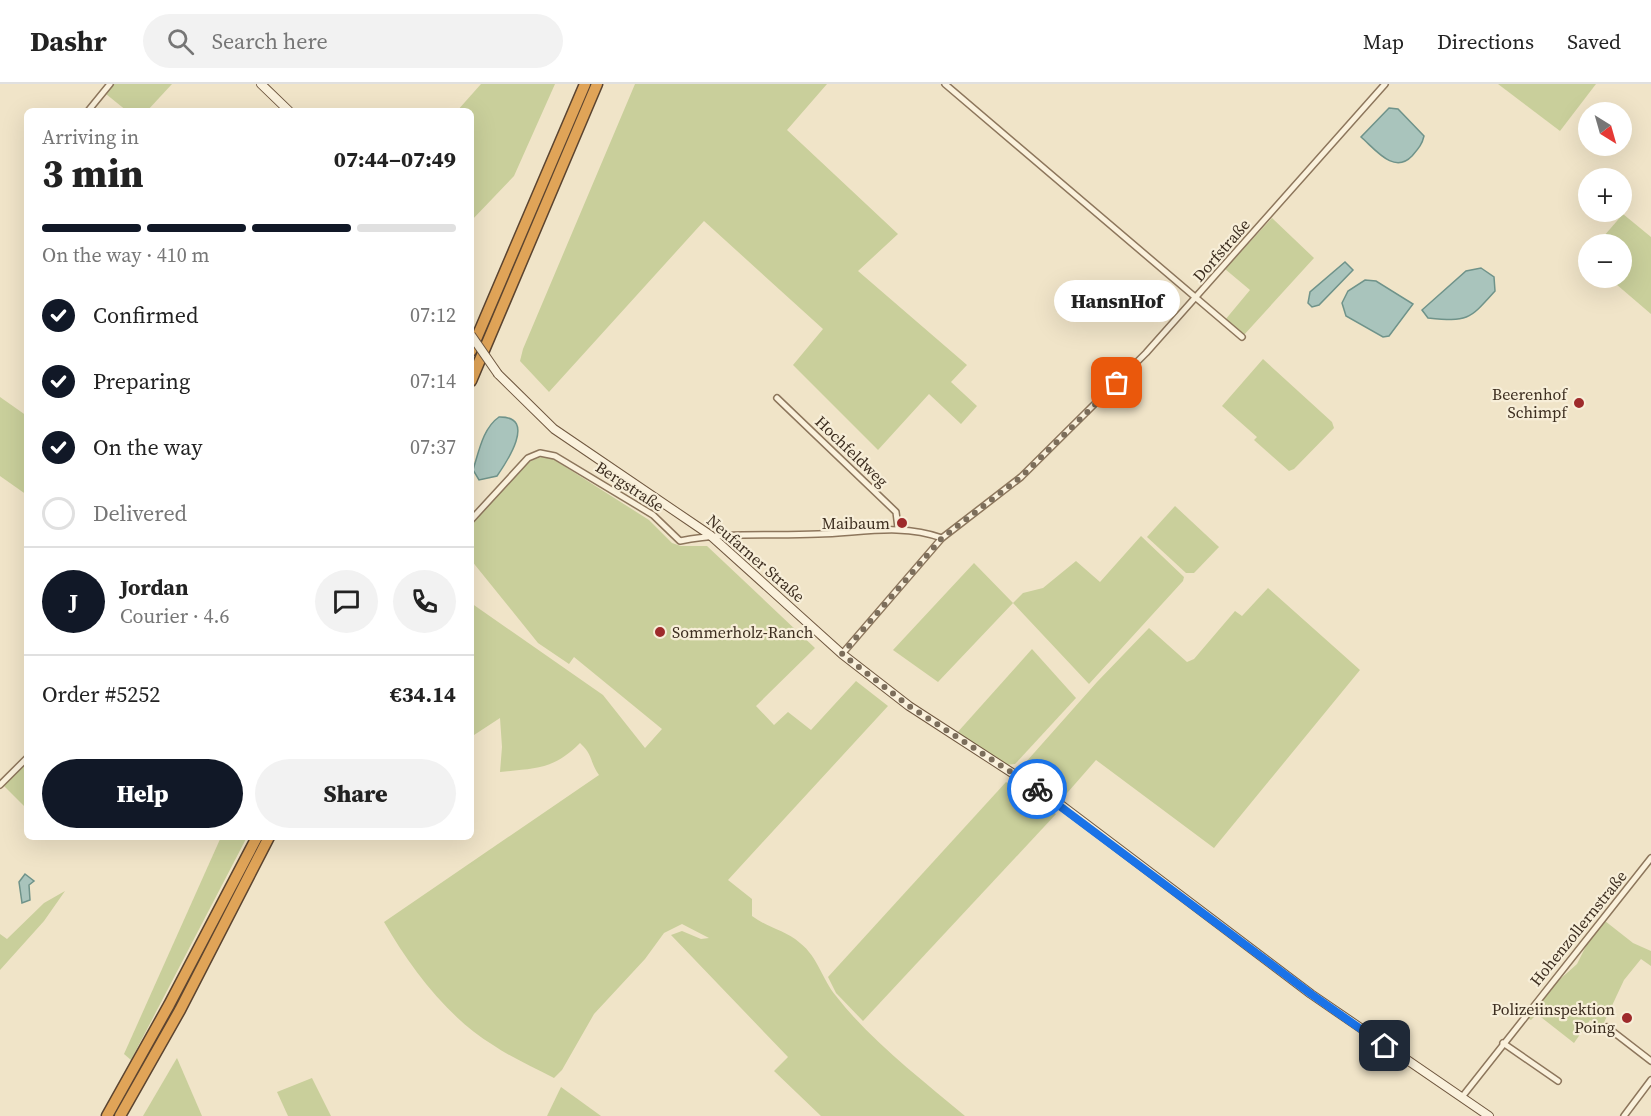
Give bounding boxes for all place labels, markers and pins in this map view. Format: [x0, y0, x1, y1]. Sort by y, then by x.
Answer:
callout: HansnHof [1054, 281, 1180, 323]
pin [1091, 357, 1142, 408]
place label: Beerenhof Schimpf [1492, 383, 1568, 423]
marker: Beerenhof Schimpf [1572, 396, 1586, 410]
place label: Maibaum [822, 512, 890, 534]
marker: Maibaum [895, 516, 909, 530]
place label: Sommerholz-Ranch [672, 621, 814, 643]
marker: Sommerholz-Ranch [653, 625, 667, 639]
place label: Polizeiinspektion Poing [1492, 998, 1615, 1038]
marker: Polizeiinspektion Poing [1620, 1011, 1634, 1025]
pin [1359, 1020, 1410, 1071]

